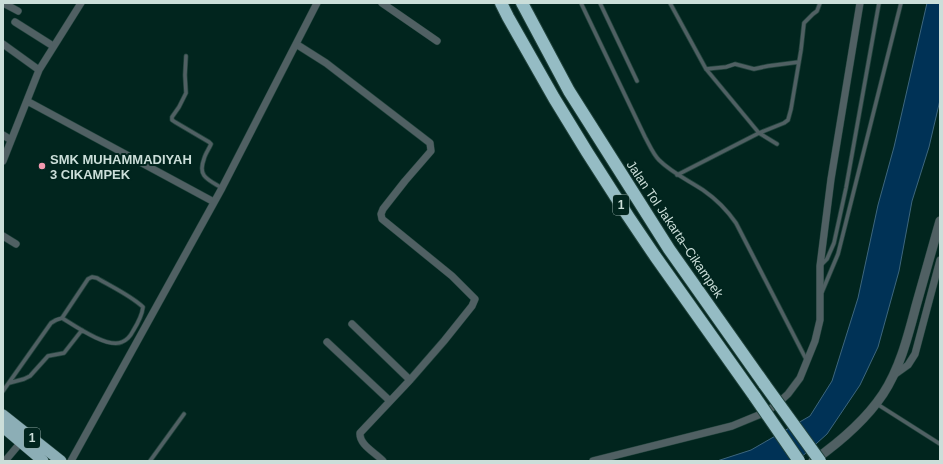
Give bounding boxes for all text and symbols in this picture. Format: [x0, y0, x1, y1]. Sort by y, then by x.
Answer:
place label: SMK MUHAMMADIYAH 3 CIKAMPEK [50, 152, 192, 182]
street label: Jalan Tol Jakarta–Cikampek [623, 158, 727, 301]
marker: SMK MUHAMMADIYAH 3 CIKAMPEK [37, 161, 47, 171]
road number: 1 [613, 195, 629, 215]
road number: 1 [24, 428, 40, 448]

